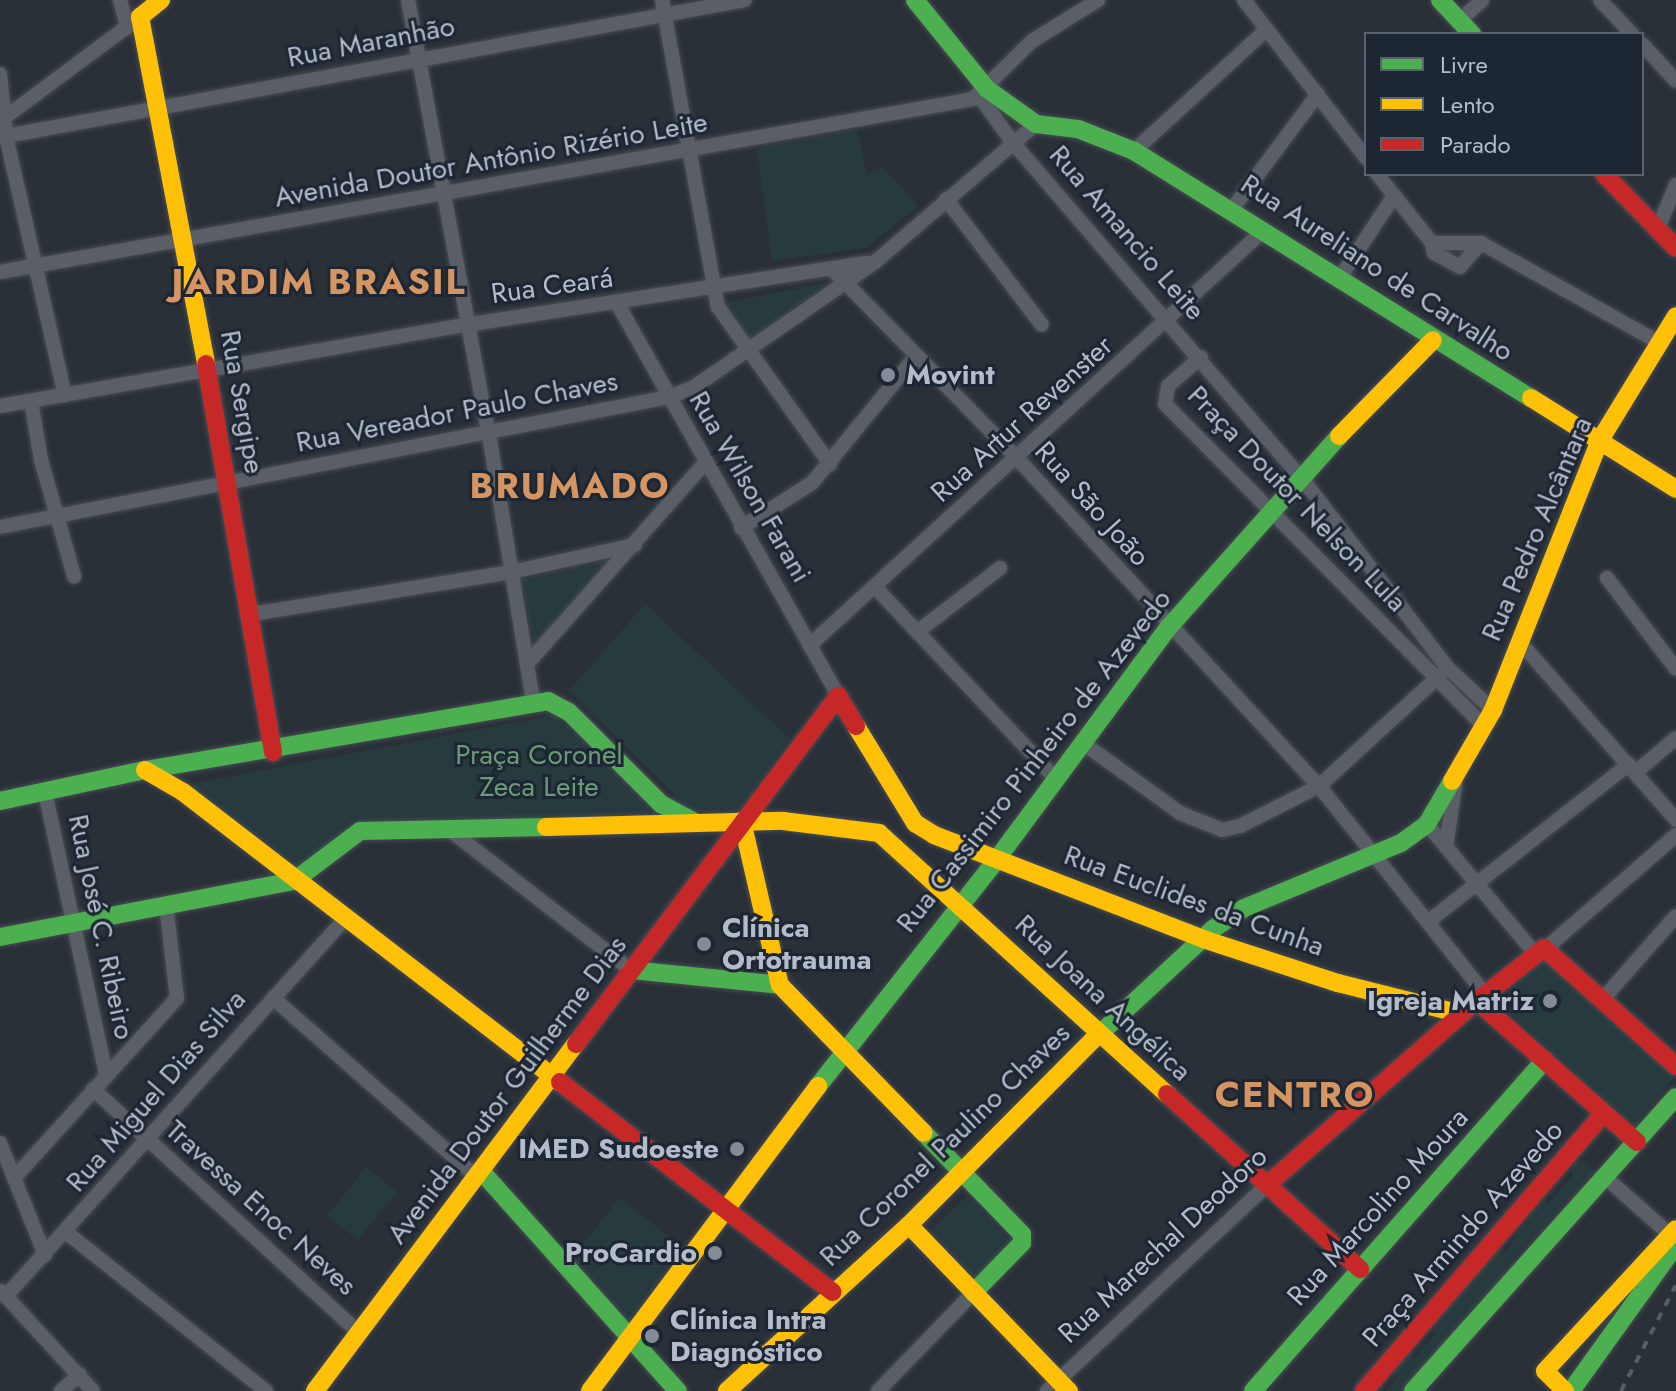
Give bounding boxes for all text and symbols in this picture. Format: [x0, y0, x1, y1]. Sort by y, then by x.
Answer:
street label: Rua Maranhão [284, 9, 458, 75]
legend [1364, 32, 1644, 176]
text: Livre [1440, 47, 1488, 82]
text: Lento [1440, 87, 1495, 122]
street label: Avenida Doutor Antônio Rizério Leite [272, 105, 710, 215]
text: Parado [1440, 127, 1511, 162]
street label: Rua Amancio Leite [1042, 139, 1212, 327]
street label: Rua Aureliano de Carvalho [1234, 167, 1520, 369]
district label: JARDIM BRASIL [171, 260, 467, 304]
street label: Rua Ceará [489, 261, 615, 311]
street label: Rua Sergipe [213, 328, 271, 476]
street label: Rua Artur Revenster [924, 329, 1120, 509]
place label: Movint [906, 358, 995, 392]
street label: Rua Vereador Paulo Chaves [293, 364, 621, 460]
marker: Movint [877, 364, 899, 386]
street label: Praça Doutor Nelson Lula [1180, 379, 1414, 619]
street label: Rua Wilson Farani [682, 385, 818, 589]
street label: Rua Pedro Alcântara [1475, 412, 1599, 646]
street label: Rua São João [1027, 435, 1157, 573]
district label: BRUMADO [470, 464, 670, 508]
street label: Rua Cassimiro Pinheiro de Azevedo [890, 583, 1178, 939]
park label: Praça Coronel Zeca Leite [455, 738, 623, 804]
street label: Rua José C. Ribeiro [61, 812, 141, 1042]
street label: Rua Euclides da Cunha [1059, 838, 1329, 964]
street label: Rua Joana Angélica [1008, 908, 1198, 1088]
place label: Clínica Ortotrauma [722, 911, 872, 977]
street label: Avenida Doutor Guilherme Dias [380, 929, 634, 1251]
marker: Clínica Ortotrauma [693, 933, 715, 955]
street label: Rua Miguel Dias Silva [59, 983, 253, 1199]
place label: Igreja Matriz [1367, 984, 1534, 1018]
marker: Igreja Matriz [1541, 992, 1559, 1010]
street label: Rua Coronel Paulino Chaves [813, 1017, 1077, 1273]
district label: CENTRO [1215, 1073, 1375, 1117]
street label: Rua Marcolino Moura [1281, 1101, 1475, 1313]
street label: Travessa Enoc Neves [159, 1114, 363, 1302]
street label: Praça Armindo Azevedo [1356, 1114, 1570, 1354]
place label: IMED Sudoeste [518, 1132, 719, 1166]
marker: IMED Sudoeste [726, 1138, 748, 1160]
street label: Rua Marechal Deodoro [1052, 1140, 1274, 1350]
place label: ProCardio [565, 1236, 697, 1270]
marker: ProCardio [704, 1242, 726, 1264]
place label: Clínica Intra Diagnóstico [670, 1303, 827, 1369]
marker: Clínica Intra Diagnóstico [641, 1325, 663, 1347]

